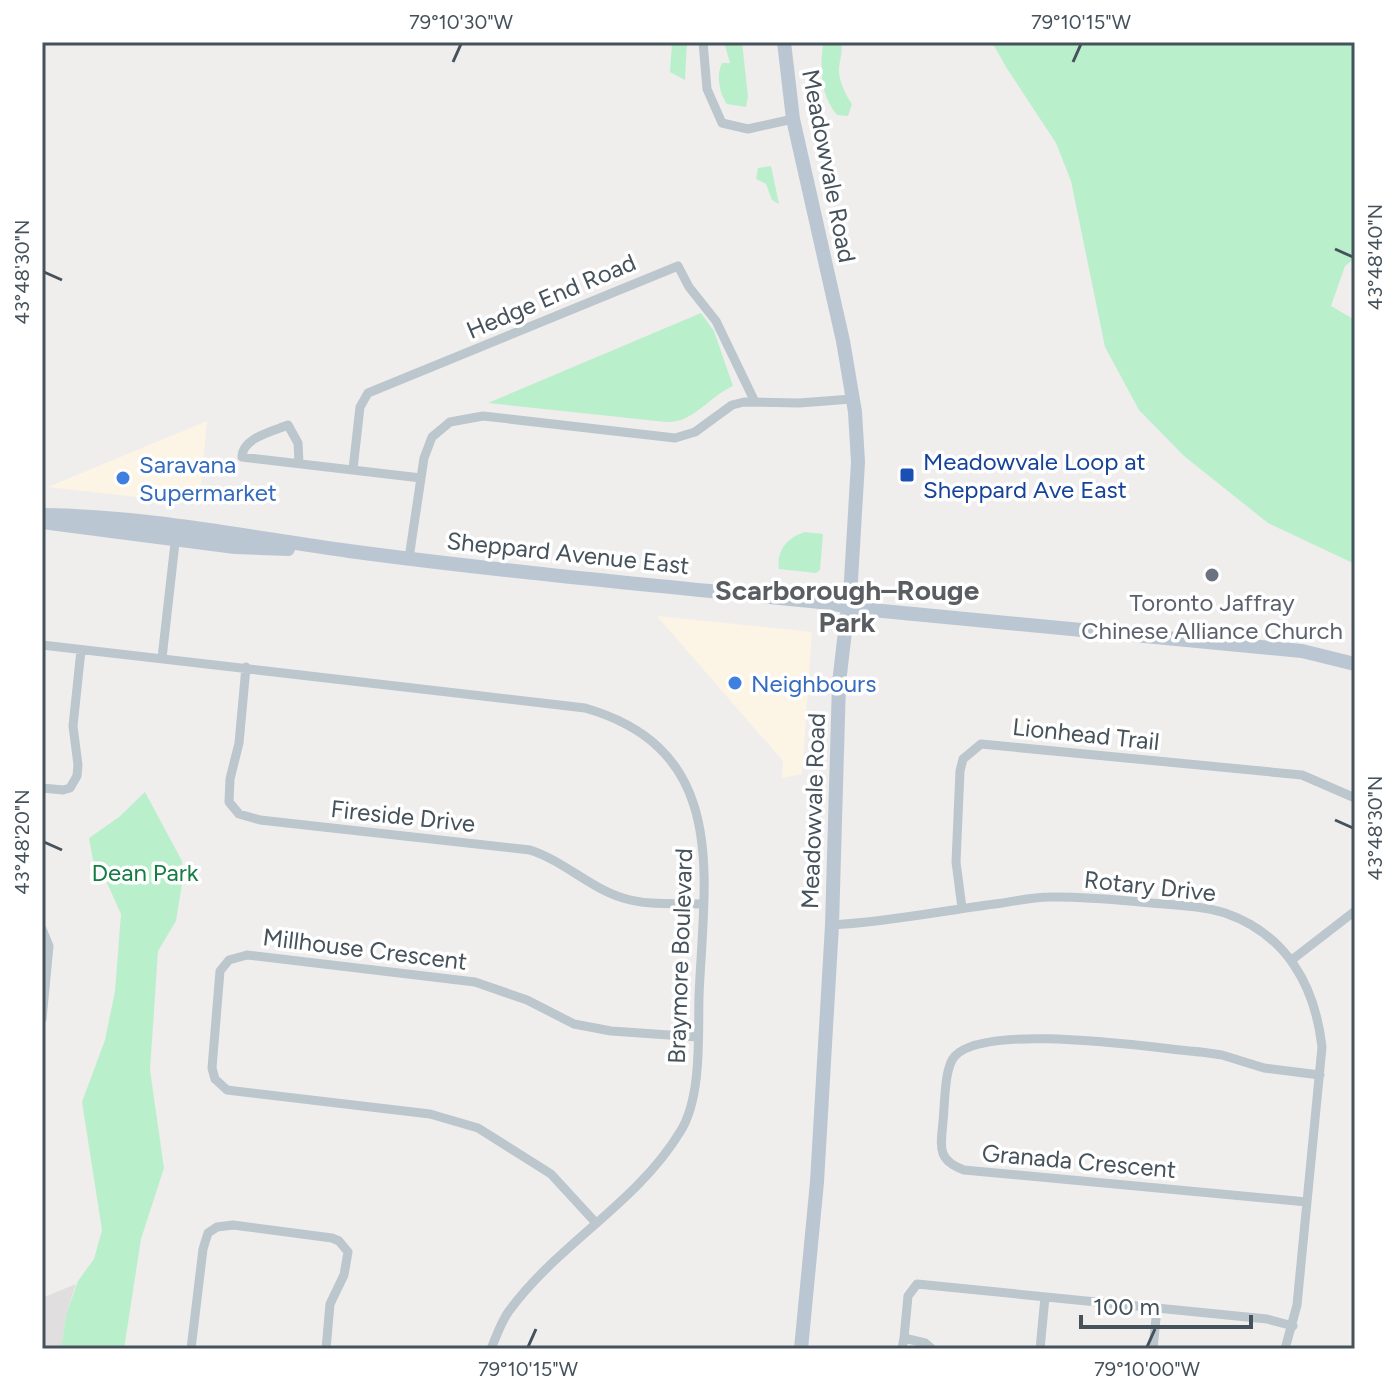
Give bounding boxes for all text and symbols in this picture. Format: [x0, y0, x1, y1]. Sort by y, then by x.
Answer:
text: 79°10'30"W [409, 10, 513, 34]
text: 79°10'15"W [1031, 10, 1131, 34]
street label: Meadowvale Road [796, 67, 862, 265]
text: 43°48'40"N [1363, 204, 1387, 310]
text: 43°48'30"N [10, 220, 34, 324]
street label: Hedge End Road [462, 247, 640, 345]
place label: Meadowvale Loop at Sheppard Ave East [923, 447, 1146, 504]
place label: Saravana Supermarket [139, 450, 277, 507]
marker: Meadowvale Loop at Sheppard Ave East [898, 466, 916, 484]
marker: Saravana Supermarket [114, 469, 132, 487]
street label: Sheppard Avenue East [445, 526, 691, 580]
marker: Toronto Jaffray Chinese Alliance Church [1203, 566, 1221, 584]
district label: Scarborough–Rouge Park [715, 573, 979, 639]
place label: Toronto Jaffray Chinese Alliance Church [1081, 588, 1343, 645]
place label: Neighbours [751, 669, 876, 698]
marker: Neighbours [726, 674, 744, 692]
street label: Meadowvale Road [795, 712, 831, 910]
street label: Lionhead Trail [1011, 712, 1161, 756]
text: 43°48'30"N [1363, 776, 1387, 880]
text: 43°48'20"N [10, 789, 34, 895]
street label: Fireside Drive [329, 794, 477, 838]
street label: Braymore Boulevard [662, 848, 698, 1064]
park label: Dean Park [92, 858, 199, 887]
street label: Rotary Drive [1083, 865, 1217, 907]
street label: Millhouse Crescent [261, 922, 469, 976]
street label: Granada Crescent [981, 1138, 1177, 1184]
scale bar [1081, 1279, 1251, 1329]
text: 100 m [1093, 1292, 1160, 1321]
text: 79°10'15"W [478, 1357, 578, 1381]
text: 79°10'00"W [1094, 1357, 1200, 1381]

